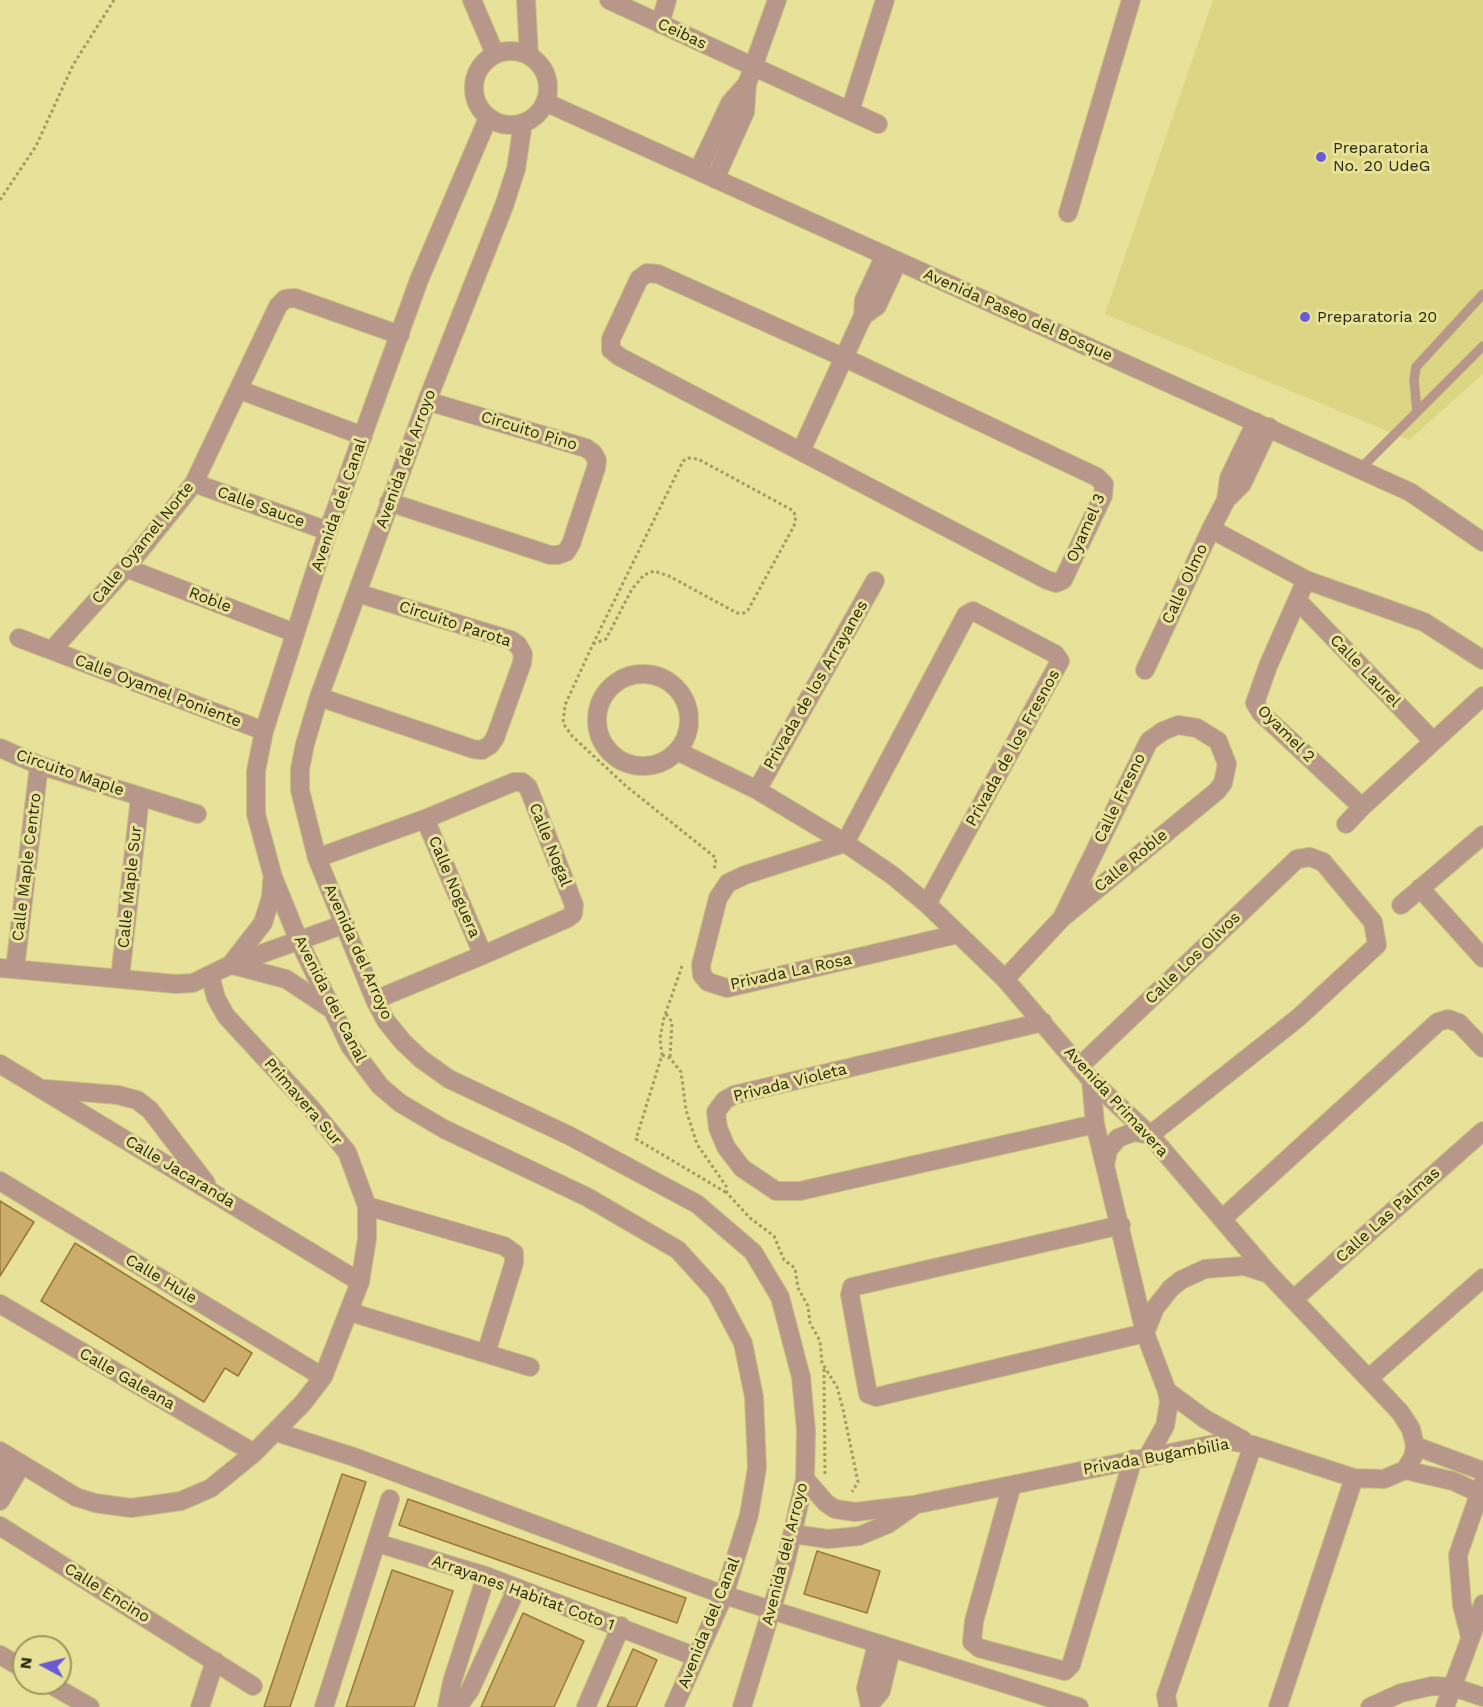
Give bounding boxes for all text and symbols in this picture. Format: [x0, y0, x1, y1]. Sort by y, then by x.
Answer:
street label: Ceibas [654, 14, 710, 54]
place label: Preparatoria No. 20 UdeG [1333, 138, 1430, 176]
marker: Preparatoria No. 20 UdeG [1314, 150, 1328, 164]
street label: Avenida Paseo del Bosque [920, 265, 1116, 365]
place label: Preparatoria 20 [1317, 307, 1437, 327]
marker: Preparatoria 20 [1298, 310, 1312, 324]
street label: Avenida del Arroyo [372, 387, 440, 531]
street label: Circuito Pino [478, 407, 580, 455]
street label: Avenida del Canal [307, 436, 371, 574]
street label: Calle Oyamel Norte [88, 478, 198, 608]
street label: Calle Sauce [215, 482, 307, 532]
street label: Oyamel 3 [1062, 491, 1110, 565]
street label: Calle Olmo [1158, 541, 1212, 627]
street label: Roble [186, 583, 234, 617]
street label: Circuito Parota [397, 597, 513, 651]
street label: Privada de los Arrayanes [760, 597, 872, 773]
street label: Calle Laurel [1326, 631, 1404, 711]
street label: Calle Oyamel Poniente [72, 650, 244, 732]
street label: Privada de los Fresnos [962, 666, 1064, 830]
street label: Oyamel 2 [1253, 701, 1319, 767]
street label: Circuito Maple [13, 746, 127, 800]
street label: Calle Fresno [1090, 750, 1150, 846]
street label: Calle Maple Centro [8, 792, 46, 942]
street label: Calle Nogal [525, 801, 575, 889]
street label: Calle Maple Sur [114, 825, 146, 949]
street label: Calle Roble [1091, 826, 1171, 896]
street label: Calle Noguera [424, 833, 484, 941]
street label: Avenida del Arroyo [319, 881, 397, 1023]
street label: Calle Los Olivos [1141, 908, 1245, 1008]
street label: Avenida del Canal [290, 932, 370, 1066]
street label: Privada La Rosa [728, 950, 854, 994]
street label: Avenida Primavera [1060, 1043, 1172, 1161]
street label: Primavera Sur [260, 1054, 346, 1150]
street label: Privada Violeta [731, 1060, 849, 1106]
street label: Calle Jacaranda [122, 1132, 238, 1212]
street label: Calle Las Palmas [1332, 1163, 1444, 1267]
street label: Calle Hule [122, 1250, 200, 1308]
street label: Calle Galeana [76, 1344, 178, 1414]
street label: Privada Bugambilia [1082, 1435, 1230, 1479]
street label: Avenida del Arroyo [758, 1481, 812, 1627]
street label: Arrayanes Habitat Coto 1 [429, 1551, 617, 1635]
street label: Avenida del Canal [674, 1555, 744, 1691]
street label: Calle Encino [61, 1559, 153, 1627]
north arrow [12, 1635, 72, 1695]
text: N [15, 1656, 36, 1670]

